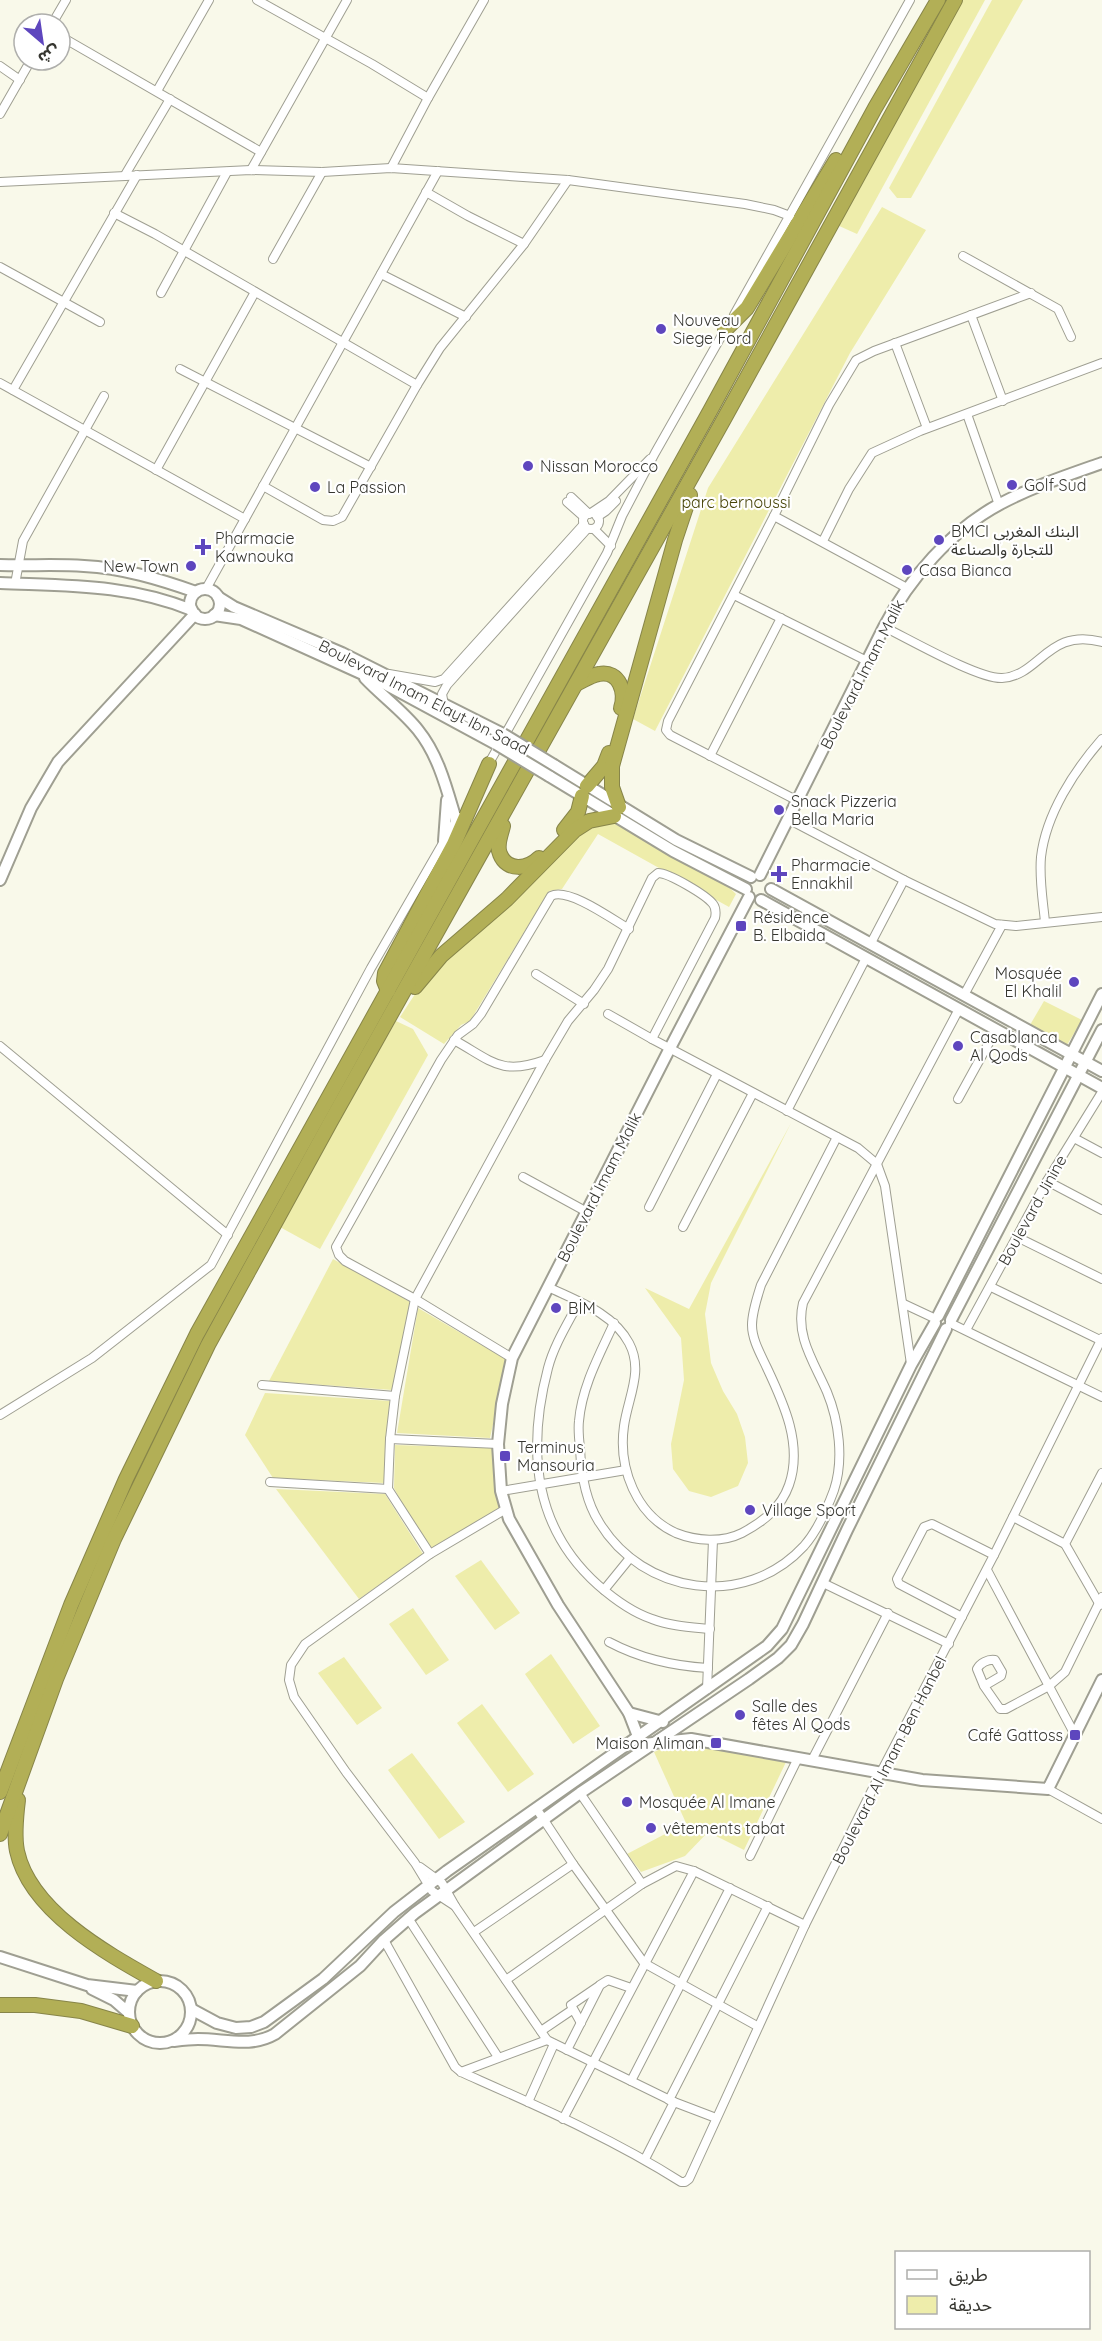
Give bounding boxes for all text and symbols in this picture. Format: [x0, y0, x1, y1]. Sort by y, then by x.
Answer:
north arrow [12, 12, 72, 72]
text: ش [35, 41, 64, 69]
place label: Nouveau Siege Ford [673, 310, 751, 348]
marker: Nouveau Siege Ford [654, 322, 668, 336]
place label: Nissan Morocco [540, 456, 658, 476]
marker: Nissan Morocco [521, 459, 535, 473]
place label: Golf Sud [1024, 475, 1086, 495]
place label: La Passion [327, 477, 406, 497]
marker: Golf Sud [1005, 478, 1019, 492]
marker: La Passion [308, 480, 322, 494]
park label: parc bernoussi [681, 492, 791, 512]
place label: BMCI البنك المغربي للتجارة والصناعة [951, 521, 1079, 559]
place label: Pharmacie Kawnouka [215, 528, 295, 566]
marker: BMCI البنك المغربي للتجارة والصناعة [932, 533, 946, 547]
marker: Pharmacie Kawnouka [196, 540, 210, 554]
place label: New Town [103, 556, 179, 576]
marker: New Town [184, 559, 198, 573]
place label: Casa Bianca [919, 560, 1012, 580]
marker: Casa Bianca [900, 563, 914, 577]
street label: Boulevard Imam Malik [816, 596, 908, 752]
street label: Boulevard Imam Elayt Ibn Saad [315, 635, 533, 759]
place label: Snack Pizzeria Bella Maria [791, 791, 897, 829]
marker: Snack Pizzeria Bella Maria [772, 803, 786, 817]
place label: Pharmacie Ennakhil [791, 855, 871, 893]
marker: Pharmacie Ennakhil [772, 867, 786, 881]
place label: Résidence B. Elbaida [753, 907, 829, 945]
marker: Résidence B. Elbaida [734, 919, 748, 933]
place label: Mosquée El Khalil [995, 963, 1062, 1001]
marker: Mosquée El Khalil [1067, 975, 1081, 989]
place label: Casablanca Al Qods [970, 1027, 1058, 1065]
marker: Casablanca Al Qods [951, 1039, 965, 1053]
street label: Boulevard Imam Malik [553, 1109, 645, 1265]
street label: Boulevard Jinine [993, 1151, 1071, 1269]
place label: BİM [568, 1298, 596, 1318]
marker: BİM [549, 1301, 563, 1315]
place label: Terminus Mansouria [517, 1437, 595, 1475]
marker: Terminus Mansouria [498, 1449, 512, 1463]
place label: Village Sport [762, 1500, 856, 1520]
marker: Village Sport [743, 1503, 757, 1517]
street label: Boulevard Al Imam Ben Hanbel [828, 1652, 950, 1868]
place label: Salle des fêtes Al Qods [752, 1696, 850, 1734]
marker: Salle des fêtes Al Qods [733, 1708, 747, 1722]
place label: Café Gattoss [968, 1725, 1063, 1745]
marker: Café Gattoss [1068, 1728, 1082, 1742]
place label: Maison Aliman [596, 1733, 704, 1753]
marker: Maison Aliman [709, 1736, 723, 1750]
place label: Mosquée Al Imane [639, 1792, 776, 1812]
marker: Mosquée Al Imane [620, 1795, 634, 1809]
place label: vêtements tabat [663, 1818, 785, 1838]
marker: vêtements tabat [644, 1821, 658, 1835]
legend [895, 2251, 1090, 2329]
text: طريق [949, 2263, 988, 2286]
text: حديقة [949, 2293, 992, 2316]

